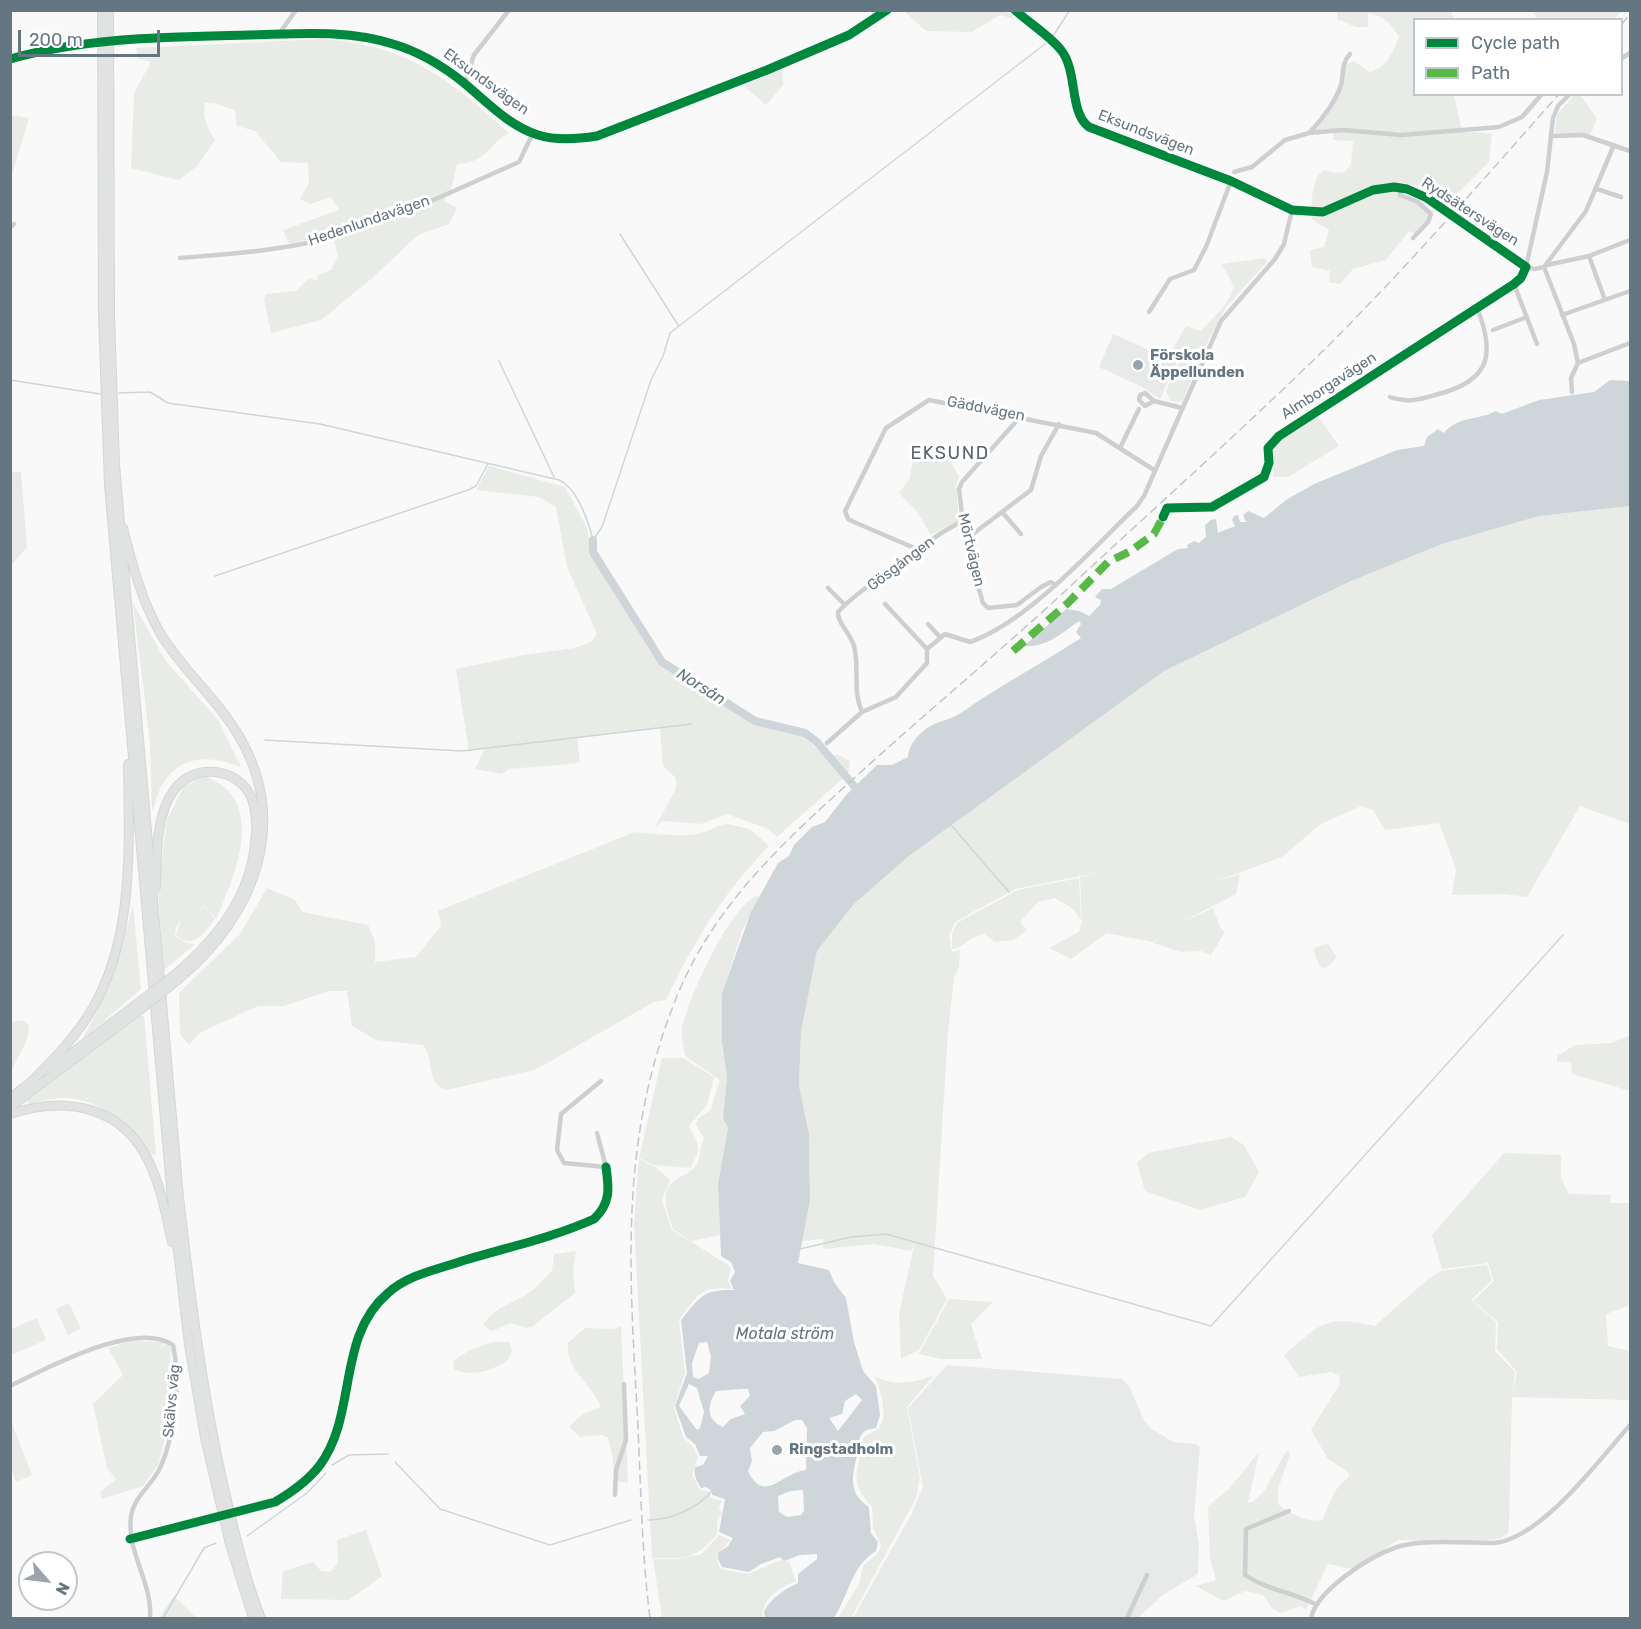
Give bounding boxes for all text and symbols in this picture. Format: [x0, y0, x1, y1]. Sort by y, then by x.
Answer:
scale bar [21, 18, 164, 56]
legend [1413, 18, 1623, 96]
text: 200 m [29, 29, 83, 51]
text: Cycle path [1471, 32, 1560, 54]
street label: Eksundsvägen [440, 45, 532, 119]
text: Path [1471, 62, 1510, 84]
street label: Eksundsvägen [1095, 106, 1197, 160]
street label: Rydsätersvägen [1418, 174, 1522, 250]
street label: Hedenlundavägen [306, 192, 432, 250]
place label: Förskola Äppellunden [1150, 347, 1244, 382]
street label: Almborgavägen [1278, 349, 1380, 423]
marker: Förskola Äppellunden [1131, 358, 1145, 372]
street label: Gäddvägen [945, 393, 1027, 425]
district label: EKSUND [910, 443, 990, 465]
street label: Mörtvägen [954, 512, 988, 588]
street label: Gösgången [864, 533, 938, 595]
water label: Norsån [673, 665, 729, 709]
water label: Motala ström [736, 1324, 834, 1344]
street label: Skälvs väg [160, 1364, 184, 1438]
place label: Ringstadholm [789, 1441, 893, 1459]
marker: Ringstadholm [770, 1443, 784, 1457]
north arrow [18, 1551, 78, 1611]
text: N [51, 1579, 74, 1598]

